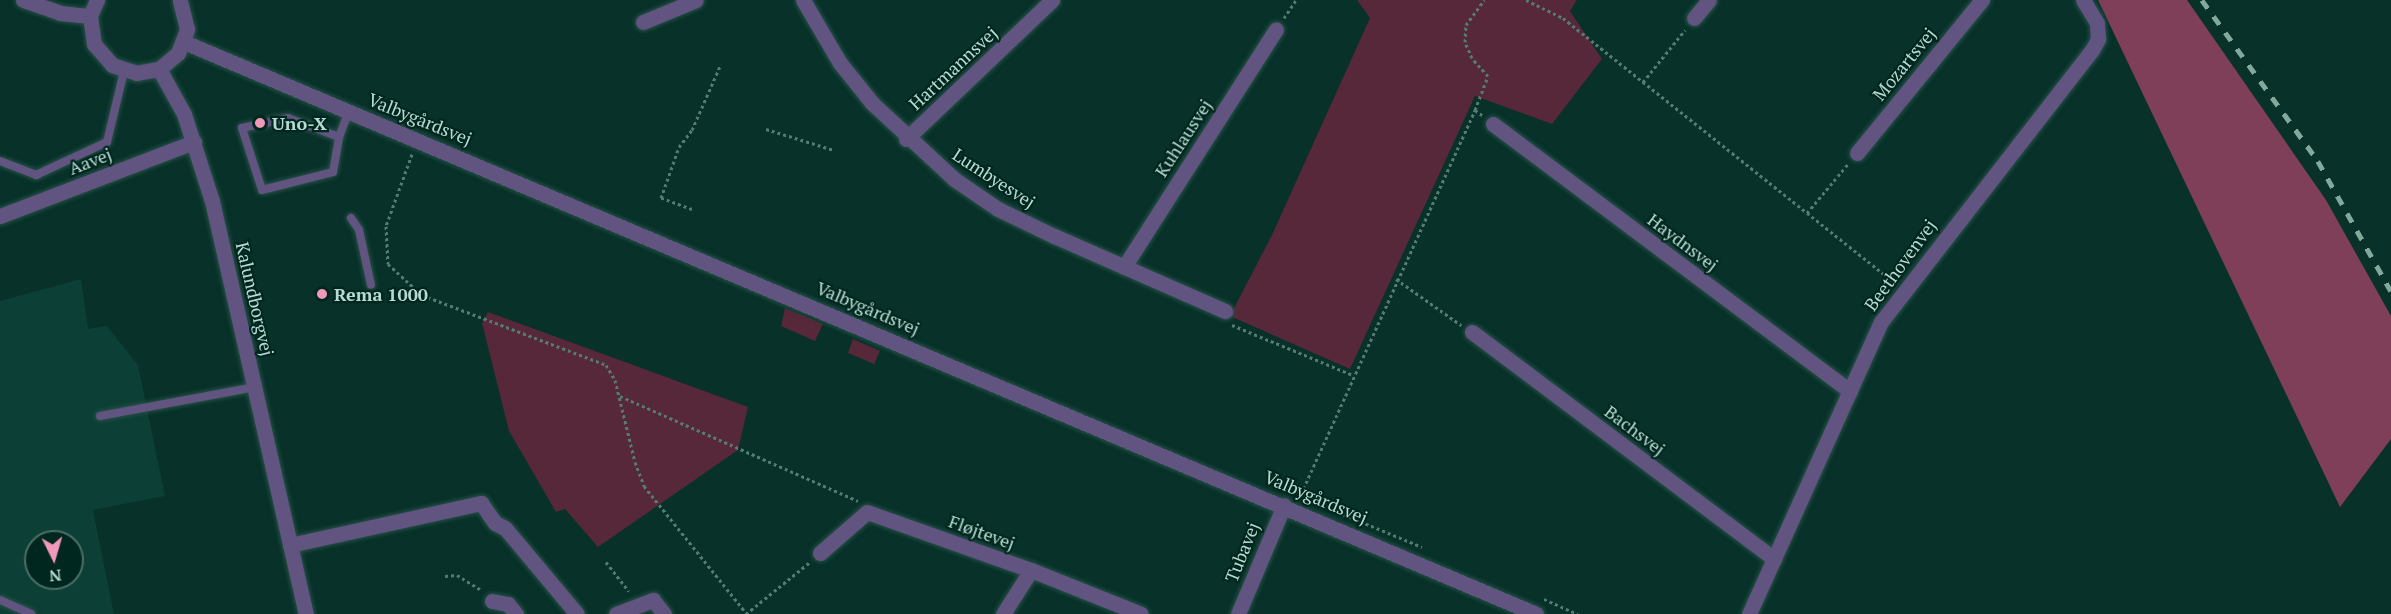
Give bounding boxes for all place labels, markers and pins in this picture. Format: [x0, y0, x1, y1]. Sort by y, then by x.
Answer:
place label: Uno-X [272, 112, 327, 134]
marker: Uno-X [253, 116, 267, 130]
place label: Rema 1000 [334, 283, 428, 305]
marker: Rema 1000 [315, 287, 329, 301]

